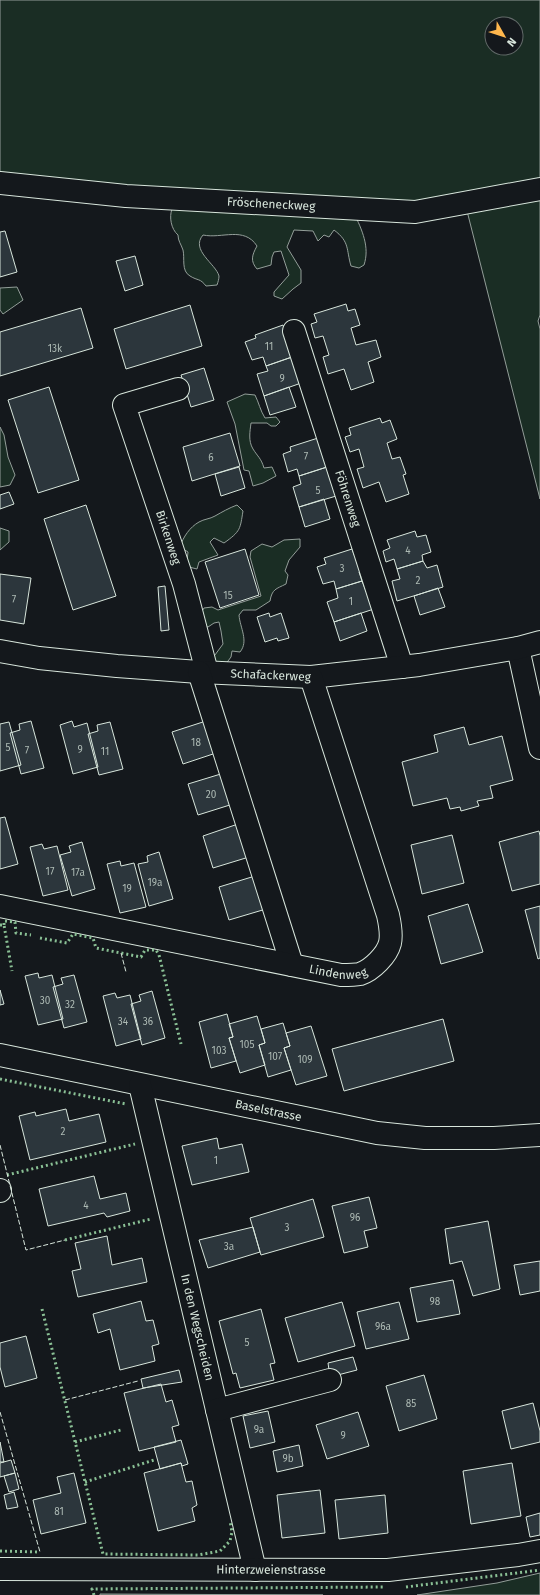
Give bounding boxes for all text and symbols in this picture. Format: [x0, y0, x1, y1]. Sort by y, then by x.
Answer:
north arrow [484, 16, 524, 56]
text: N [504, 35, 519, 49]
street label: Fröscheneckweg [226, 195, 316, 214]
house number: 11 [265, 341, 273, 353]
house number: 13k [48, 343, 63, 355]
house number: 9 [279, 373, 285, 385]
house number: 7 [304, 451, 309, 463]
house number: 6 [208, 452, 214, 464]
street label: Föhrenweg [332, 468, 364, 529]
house number: 5 [315, 485, 321, 497]
street label: Birkenweg [153, 508, 184, 567]
house number: 4 [405, 545, 411, 557]
house number: 3 [340, 563, 345, 575]
house number: 2 [416, 575, 421, 587]
house number: 15 [223, 590, 233, 602]
house number: 7 [12, 594, 17, 606]
house number: 1 [349, 596, 353, 608]
street label: Schafackerweg [230, 666, 312, 684]
house number: 18 [191, 737, 201, 749]
house number: 5 [5, 742, 11, 754]
house number: 9 [77, 744, 83, 756]
house number: 7 [25, 745, 30, 757]
house number: 11 [101, 746, 109, 758]
house number: 20 [206, 789, 217, 801]
house number: 17 [46, 866, 55, 878]
house number: 17a [71, 867, 85, 879]
house number: 19a [148, 877, 162, 889]
house number: 19 [122, 883, 132, 895]
street label: Lindenweg [308, 962, 370, 982]
house number: 30 [40, 995, 51, 1007]
house number: 32 [65, 999, 75, 1011]
house number: 34 [118, 1016, 129, 1028]
house number: 36 [143, 1016, 153, 1028]
house number: 105 [240, 1039, 254, 1051]
house number: 103 [212, 1045, 226, 1057]
house number: 107 [268, 1051, 283, 1063]
house number: 109 [297, 1054, 313, 1066]
street label: Baselstrasse [234, 1097, 303, 1124]
house number: 2 [61, 1126, 66, 1138]
house number: 1 [214, 1155, 218, 1167]
house number: 4 [83, 1200, 89, 1212]
house number: 96 [350, 1212, 360, 1224]
house number: 3 [285, 1222, 290, 1234]
house number: 3a [224, 1241, 234, 1253]
street label: In den Wegscheiden [178, 1272, 217, 1382]
house number: 98 [430, 1296, 441, 1308]
house number: 96a [375, 1321, 391, 1333]
house number: 5 [244, 1337, 250, 1349]
house number: 85 [406, 1398, 416, 1410]
house number: 9a [254, 1424, 264, 1436]
house number: 9 [340, 1430, 346, 1442]
house number: 9b [282, 1453, 294, 1465]
house number: 81 [54, 1506, 64, 1518]
street label: Hinterzweienstrasse [216, 1563, 326, 1577]

